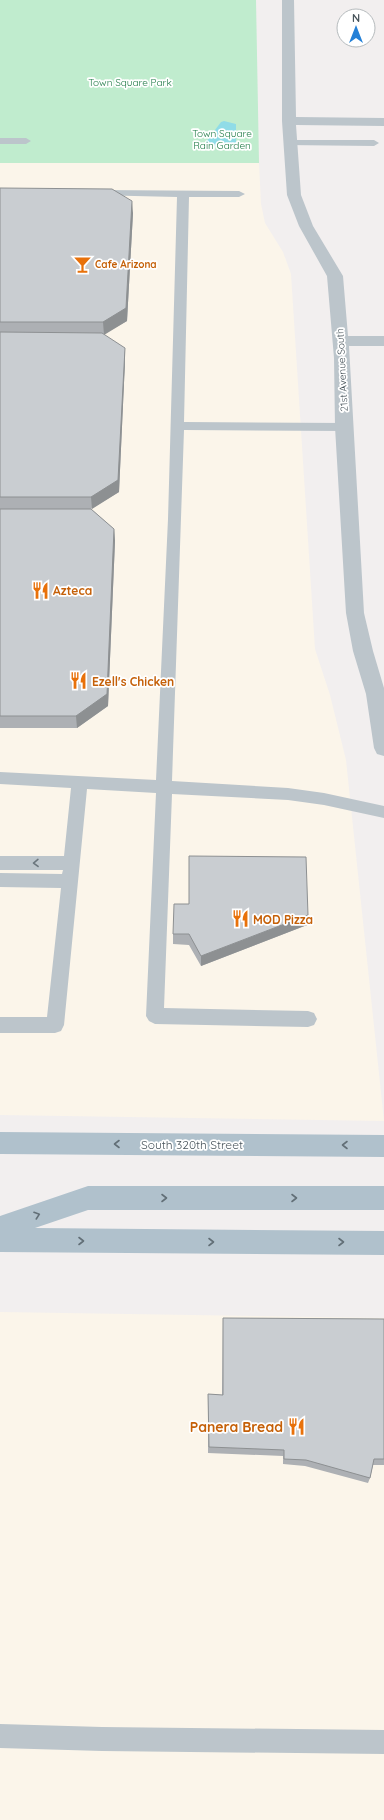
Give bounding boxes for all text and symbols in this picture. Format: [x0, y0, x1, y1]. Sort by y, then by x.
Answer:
north arrow [336, 8, 376, 48]
text: N [352, 11, 360, 25]
park label: Town Square Park [88, 76, 172, 89]
park label: Town Square Rain Garden [192, 127, 252, 152]
bar icon: Cafe Arizona [72, 254, 92, 274]
place label: Cafe Arizona [95, 258, 157, 271]
street label: 21st Avenue South [333, 328, 351, 412]
restaurant icon: Azteca [30, 580, 50, 600]
place label: Azteca [53, 583, 92, 598]
restaurant icon: Ezell's Chicken [69, 671, 89, 691]
place label: Ezell's Chicken [92, 674, 174, 689]
one-way arrow [33, 859, 39, 867]
restaurant icon: MOD Pizza [230, 909, 250, 929]
place label: MOD Pizza [253, 912, 313, 927]
street label: South 320th Street [141, 1137, 243, 1152]
one-way arrow [114, 1140, 120, 1148]
one-way arrow [342, 1141, 348, 1149]
one-way arrow [161, 1194, 167, 1202]
one-way arrow [291, 1194, 297, 1202]
one-way arrow [33, 1211, 40, 1220]
one-way arrow [78, 1237, 84, 1245]
one-way arrow [208, 1238, 214, 1246]
one-way arrow [338, 1238, 344, 1246]
restaurant icon: Panera Bread [286, 1417, 306, 1437]
place label: Panera Bread [190, 1418, 283, 1436]

